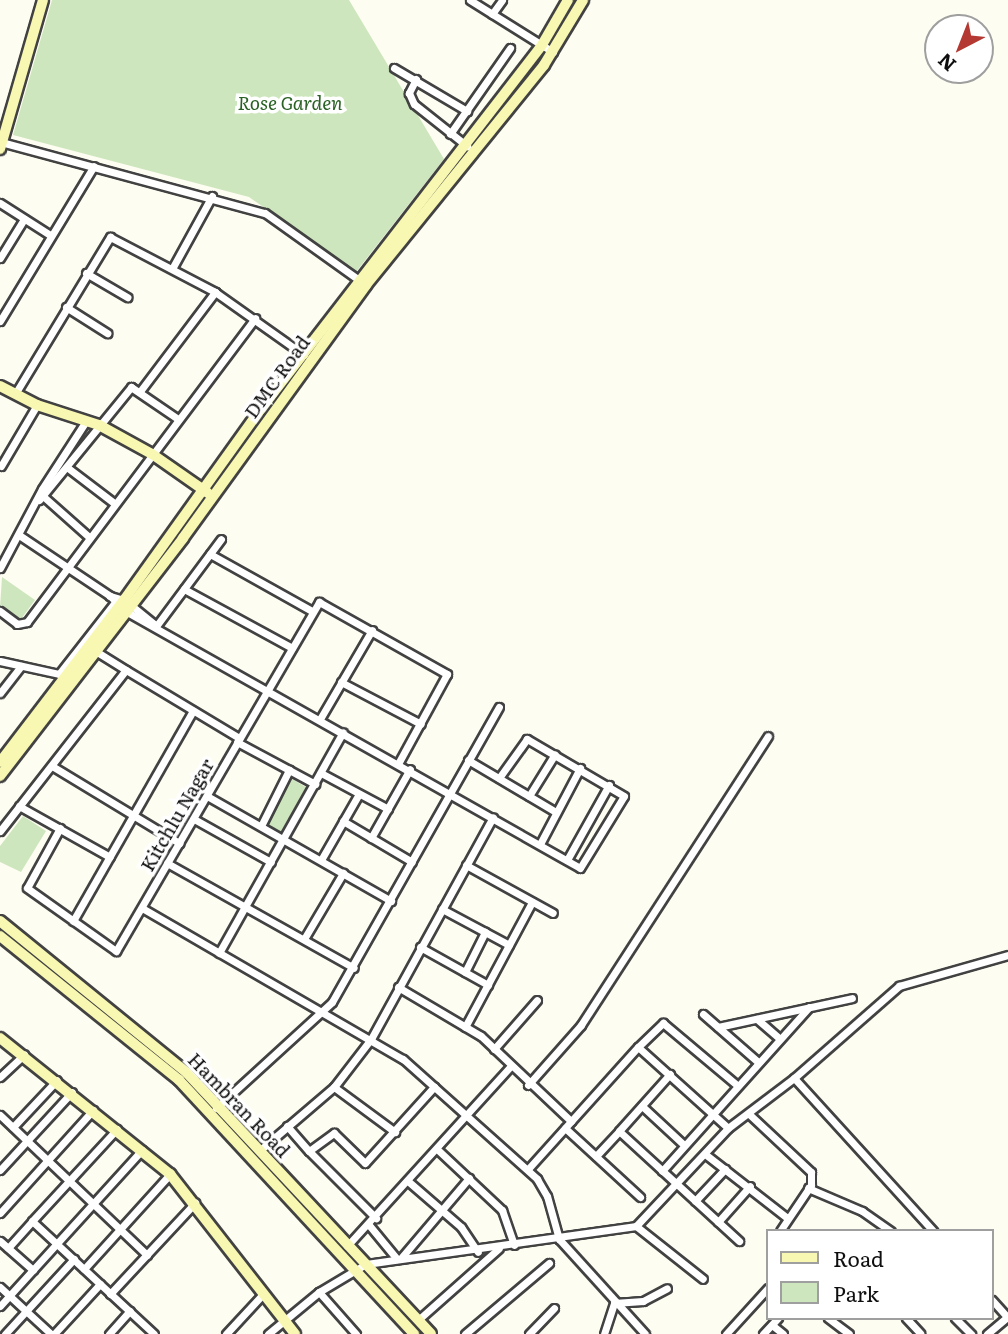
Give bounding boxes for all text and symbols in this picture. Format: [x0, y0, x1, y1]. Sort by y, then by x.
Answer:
north arrow [924, 14, 994, 84]
text: N [931, 47, 962, 79]
park label: Rose Garden [237, 92, 343, 114]
street label: DMC Road [240, 331, 314, 423]
street label: Kitchlu Nagar [136, 755, 218, 875]
street label: Hambran Road [183, 1048, 295, 1162]
legend [766, 1229, 994, 1320]
text: Road [833, 1242, 884, 1273]
text: Park [833, 1277, 879, 1308]

